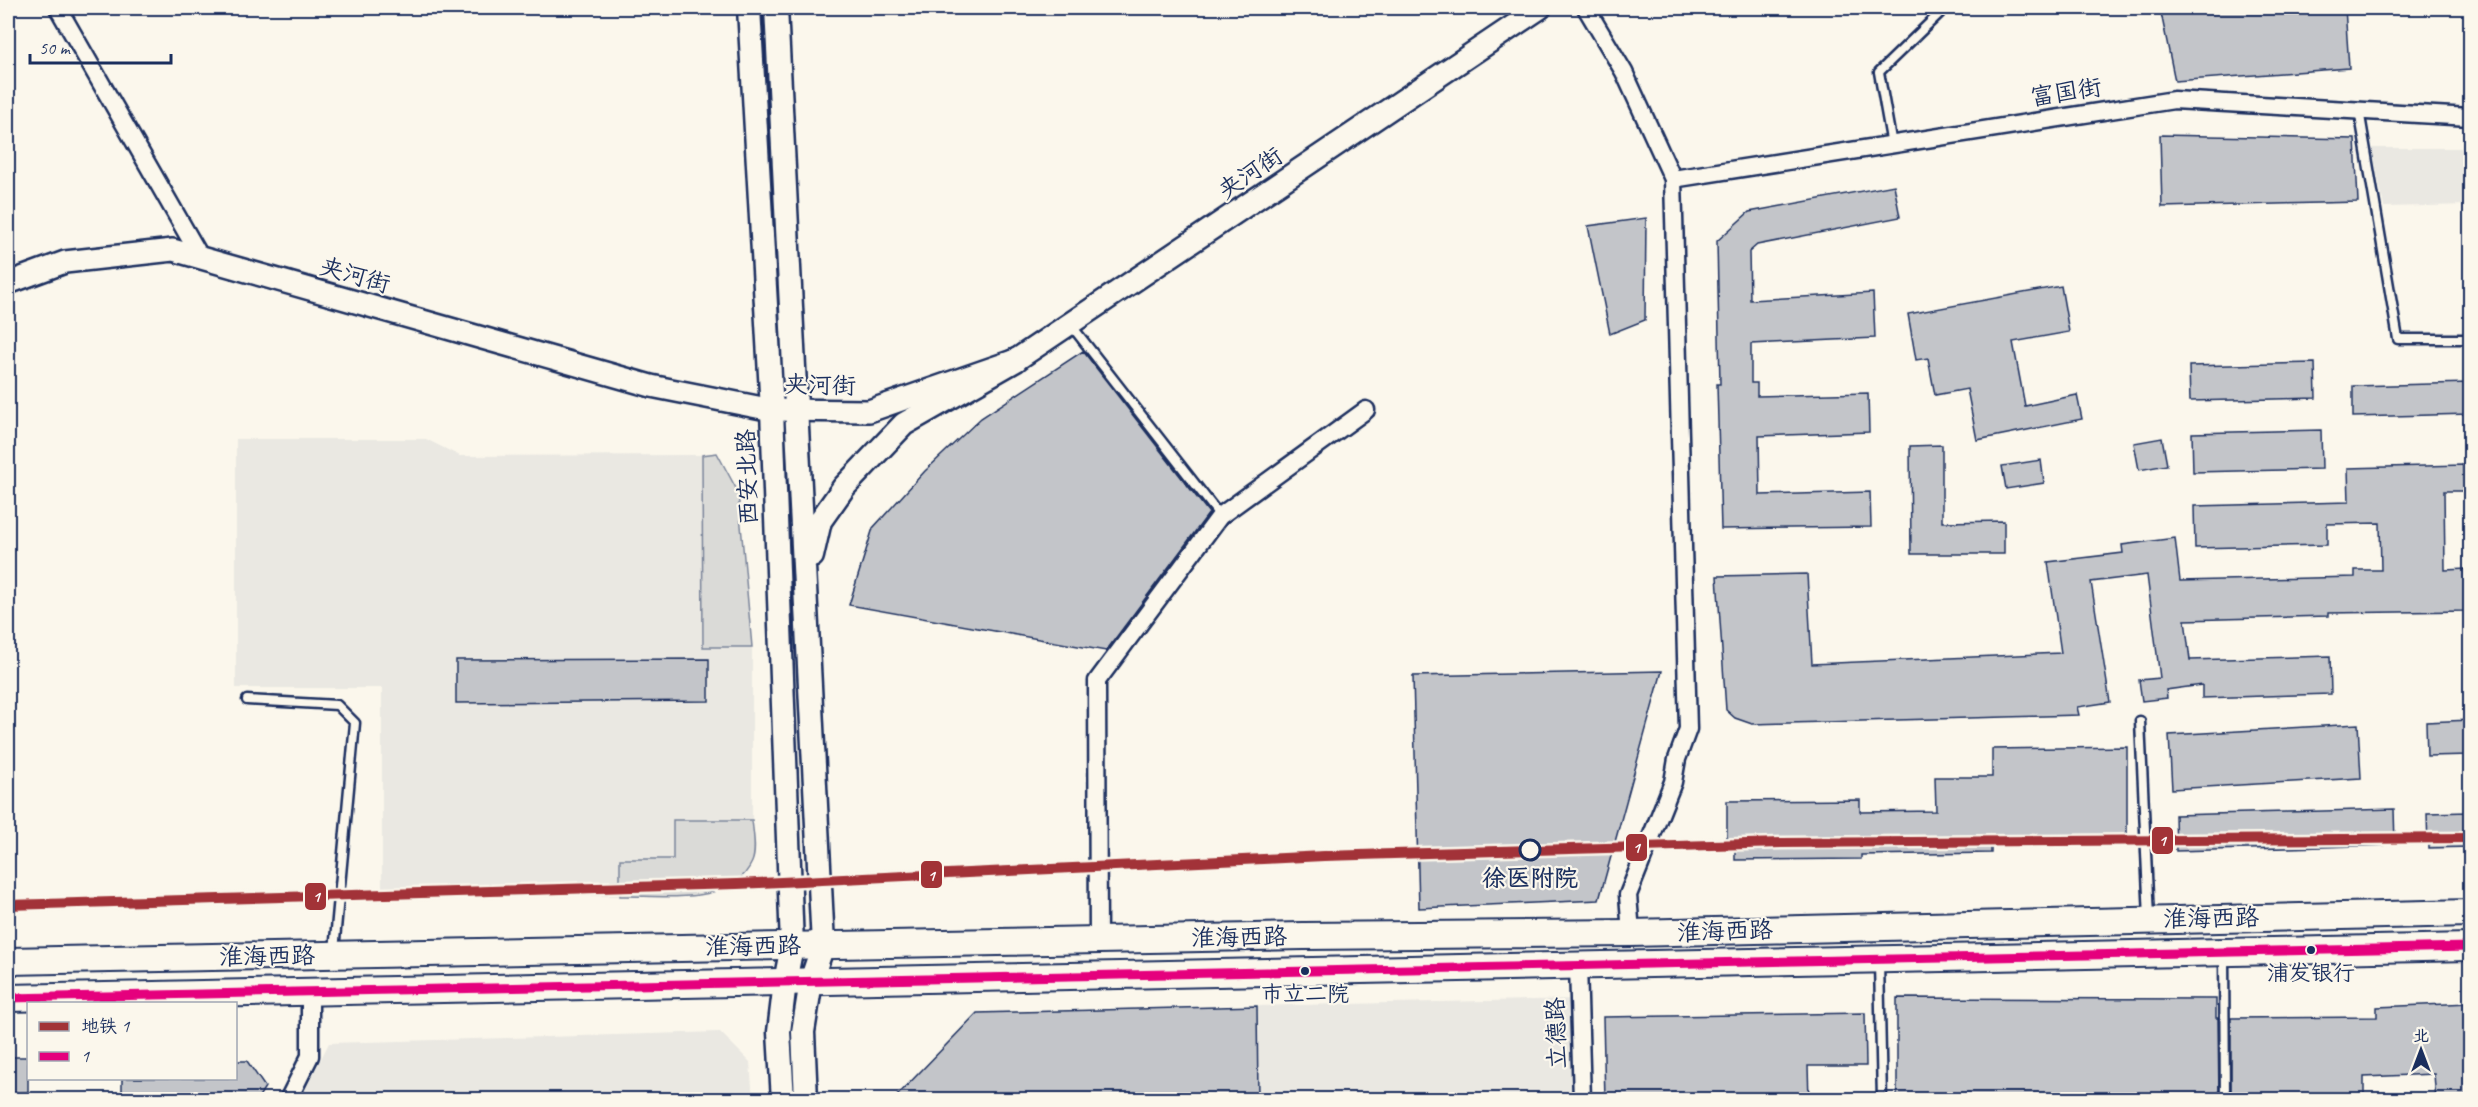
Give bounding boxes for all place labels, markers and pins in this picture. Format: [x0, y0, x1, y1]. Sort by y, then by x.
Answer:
marker: 徐医附院 [1519, 839, 1541, 861]
place label: 徐医附院 [1482, 863, 1578, 893]
marker: 浦发银行 [2305, 944, 2317, 956]
place label: 浦发银行 [2267, 959, 2355, 987]
marker: 市立二院 [1299, 965, 1311, 977]
place label: 市立二院 [1261, 980, 1349, 1008]

